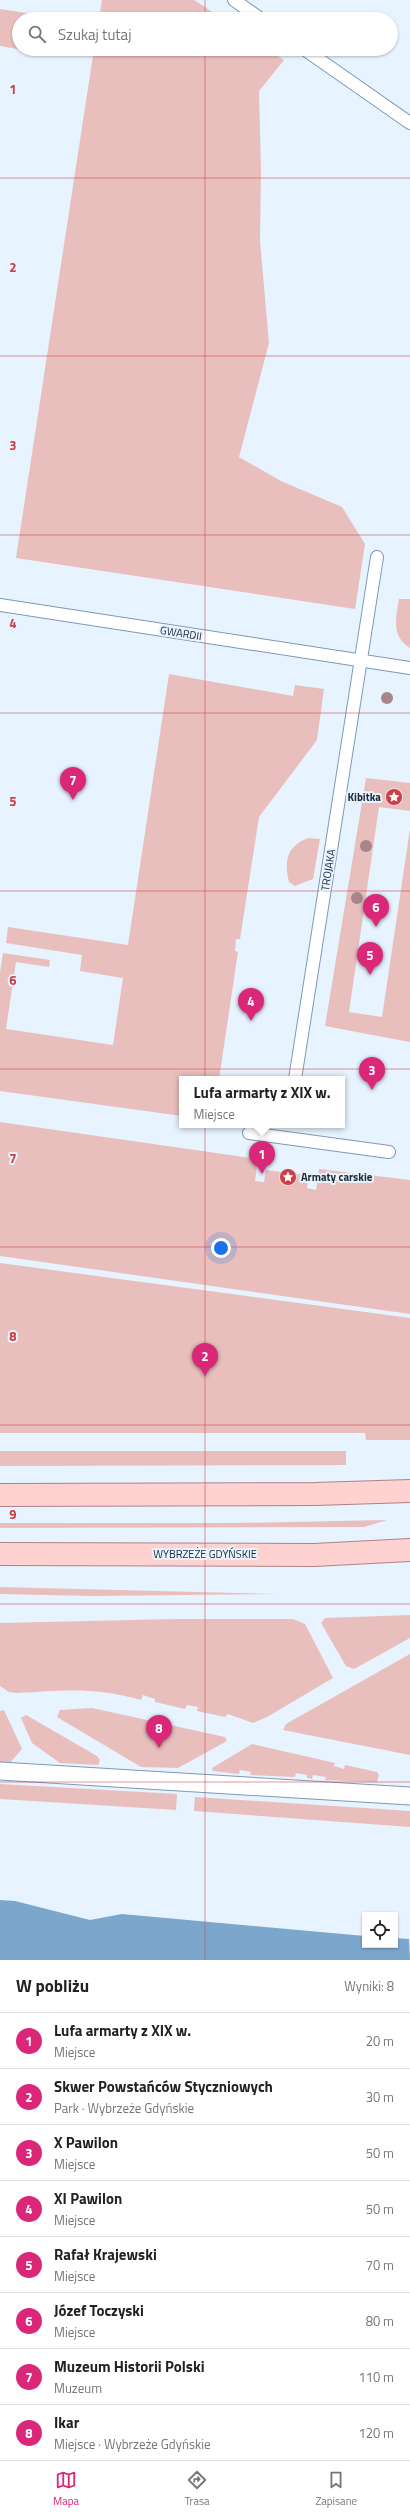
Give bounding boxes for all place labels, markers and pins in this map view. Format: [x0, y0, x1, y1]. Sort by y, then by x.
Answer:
pin: 7 [60, 767, 86, 800]
place icon: Kibitka [384, 787, 404, 807]
place label: Kibitka [348, 789, 381, 805]
pin: 6 [363, 894, 389, 927]
pin: 5 [357, 942, 383, 975]
pin: 4 [238, 988, 264, 1021]
pin: 3 [359, 1057, 385, 1090]
pin: 1 [249, 1141, 275, 1174]
place icon: Armaty carskie [278, 1167, 298, 1187]
place label: Armaty carskie [301, 1169, 373, 1185]
pin: 2 [192, 1343, 218, 1376]
pin: 8 [146, 1715, 172, 1748]

